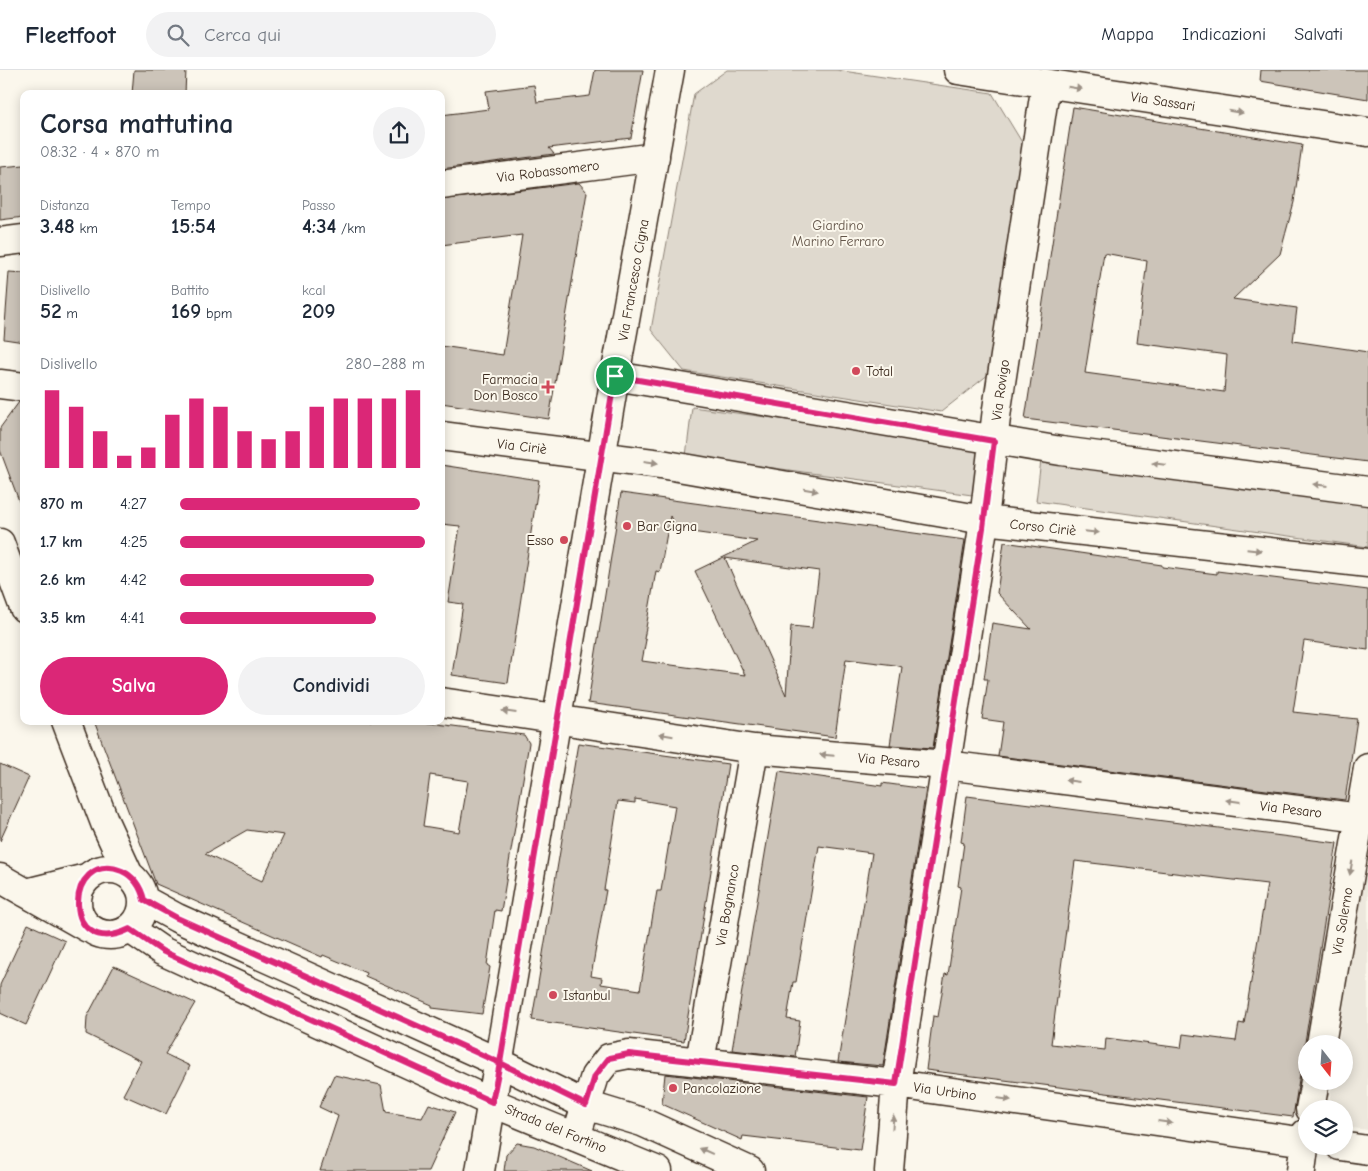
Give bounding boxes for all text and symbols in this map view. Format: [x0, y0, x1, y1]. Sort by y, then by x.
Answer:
search box [146, 12, 496, 57]
text: Fleetfoot [25, 21, 116, 49]
icon: search [164, 21, 192, 49]
text: Cerca qui [204, 24, 281, 46]
text: Mappa [1101, 24, 1154, 45]
text: Indicazioni [1182, 24, 1266, 45]
text: Salvati [1294, 24, 1343, 45]
one-way arrow [1067, 84, 1083, 92]
street label: Via Sassari [1129, 88, 1196, 115]
button: share [373, 107, 425, 159]
text: Corsa mattutina [40, 108, 233, 140]
one-way arrow [1228, 108, 1244, 116]
text: 08:32 · 4 × 870 m [40, 143, 159, 161]
street label: Via Robassomero [496, 157, 600, 186]
text: Distanza [40, 197, 89, 214]
text: Tempo [171, 197, 211, 214]
text: Passo [302, 197, 336, 214]
text: 3.48 [40, 214, 75, 238]
text: 15:54 [171, 214, 216, 238]
text: 4:34 [302, 214, 336, 238]
park label: Giardino Marino Ferraro [792, 217, 884, 250]
street label: Via Francesco Cigna [614, 218, 653, 342]
text: km [75, 220, 98, 237]
text: /km [336, 220, 366, 237]
text: Dislivello [40, 282, 90, 299]
text: Battito [171, 282, 209, 299]
text: kcal [302, 282, 326, 299]
text: 52 [40, 299, 62, 323]
text: 169 [171, 299, 201, 323]
text: 209 [302, 299, 335, 323]
text: m [62, 305, 78, 322]
text: bpm [201, 305, 232, 322]
text: Dislivello [40, 355, 97, 373]
text: 280–288 m [346, 355, 425, 373]
pin [594, 355, 636, 397]
street label: Via Rovigo [988, 358, 1013, 422]
icon: arrive [601, 362, 629, 390]
place label: Total [866, 363, 893, 380]
marker: Total [850, 365, 862, 377]
place label: Farmacia Don Bosco [473, 371, 538, 404]
marker: Farmacia Don Bosco [542, 381, 554, 393]
street label: Via Ciriè [496, 435, 548, 458]
one-way arrow [643, 458, 659, 466]
one-way arrow [1150, 460, 1166, 468]
one-way arrow [1311, 481, 1327, 489]
one-way arrow [803, 487, 819, 495]
text: 870 m [40, 495, 83, 513]
text: 4:27 [120, 495, 147, 513]
street label: Corso Ciriè [1009, 516, 1077, 539]
place label: Bar Cigna [637, 518, 697, 535]
marker: Bar Cigna [621, 520, 633, 532]
one-way arrow [1085, 528, 1101, 536]
place label: Esso [527, 532, 554, 549]
text: 1.7 km [40, 533, 83, 551]
text: 4:25 [120, 533, 148, 551]
marker: Esso [558, 534, 570, 546]
one-way arrow [1246, 546, 1262, 554]
text: 2.6 km [40, 571, 85, 589]
text: 4:42 [120, 571, 147, 589]
text: 3.5 km [40, 609, 86, 627]
text: 4:41 [120, 609, 145, 627]
button: Salva [40, 657, 228, 715]
button: Condividi [238, 657, 425, 715]
one-way arrow [501, 708, 517, 716]
one-way arrow [658, 731, 674, 739]
street label: Via Pesaro [857, 749, 921, 772]
one-way arrow [819, 751, 835, 759]
one-way arrow [1063, 777, 1079, 785]
one-way arrow [1225, 797, 1241, 805]
street label: Via Pesaro [1259, 797, 1323, 822]
one-way arrow [1347, 860, 1355, 876]
street label: Via Bognanco [712, 863, 743, 947]
street label: Via Salerno [1328, 886, 1357, 956]
place label: Istanbul [563, 987, 611, 1004]
marker: Istanbul [547, 989, 559, 1001]
north arrow [1298, 1035, 1352, 1090]
map controls [1298, 1035, 1353, 1155]
street label: Via Urbino [912, 1079, 978, 1104]
place label: Pancolazione [683, 1080, 761, 1097]
marker: Pancolazione [667, 1082, 679, 1094]
one-way arrow [996, 1095, 1012, 1103]
street label: Strada del Fortino [502, 1100, 609, 1157]
button: layers [1298, 1100, 1353, 1155]
one-way arrow [889, 1114, 897, 1130]
one-way arrow [1157, 1118, 1173, 1126]
one-way arrow [699, 1146, 713, 1154]

